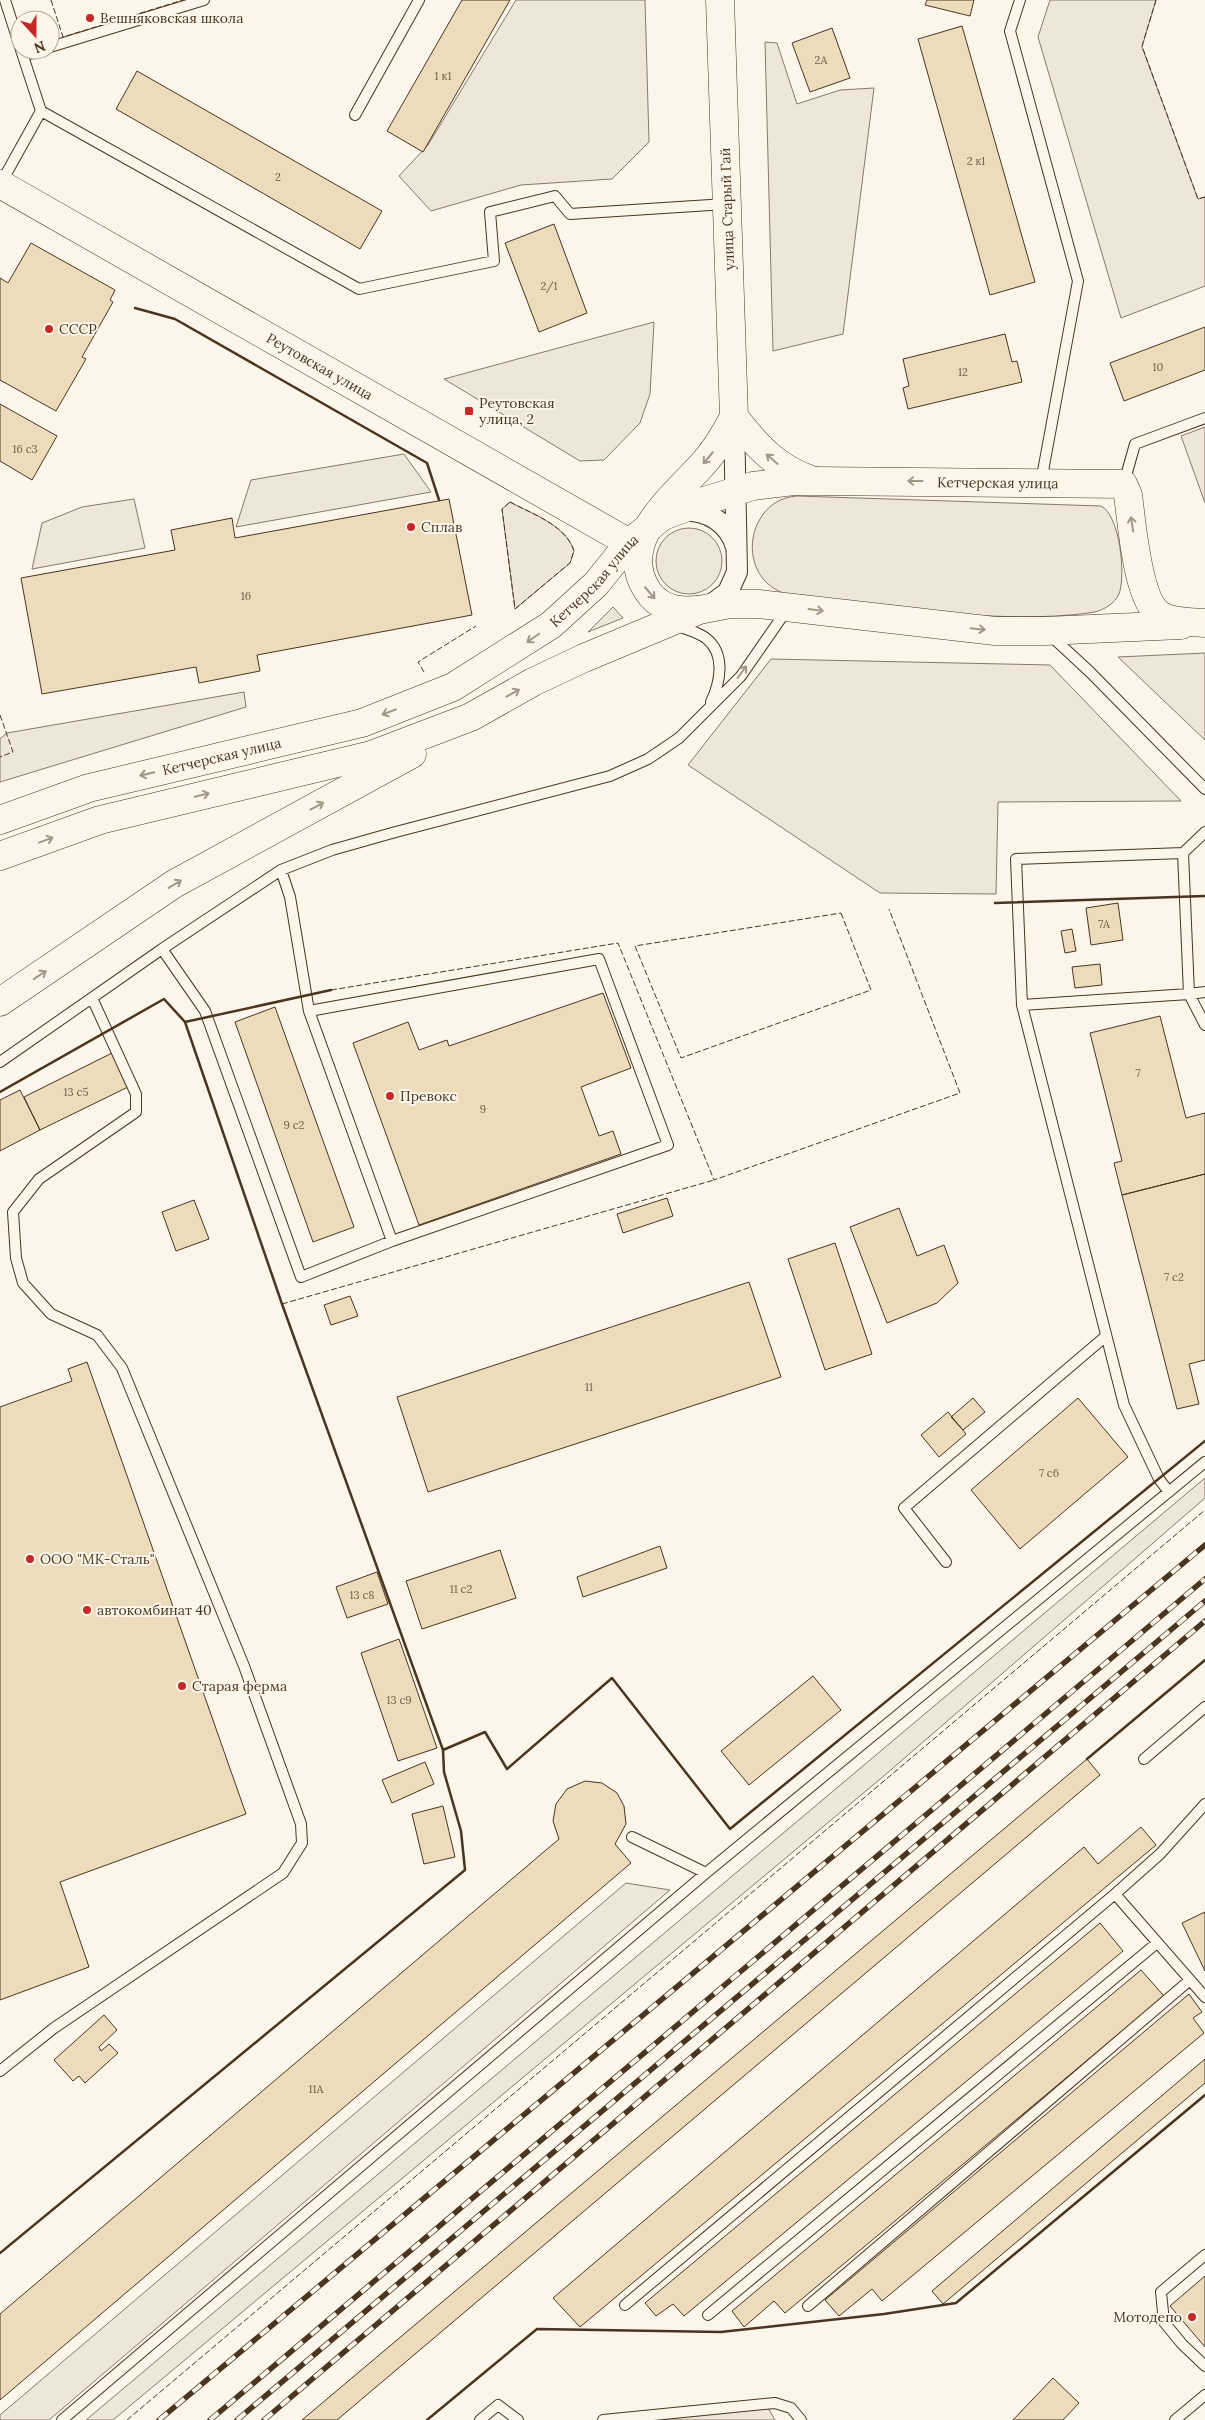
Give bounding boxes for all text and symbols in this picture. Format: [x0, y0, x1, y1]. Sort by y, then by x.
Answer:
place label: Вешняковская школа [100, 9, 243, 27]
north arrow [10, 10, 60, 60]
marker: Вешняковская школа [84, 12, 96, 24]
text: N [31, 37, 48, 58]
house number: 2А [815, 53, 829, 67]
house number: 1 к1 [435, 69, 451, 83]
street label: улица Старый Гай [716, 147, 738, 271]
house number: 2 к1 [967, 154, 985, 168]
house number: 2 [275, 170, 281, 184]
house number: 2/1 [540, 279, 558, 294]
place label: СССР [59, 320, 97, 338]
marker: СССР [43, 323, 55, 335]
street label: Реутовская улица [263, 329, 376, 404]
house number: 10 [1153, 360, 1164, 374]
house number: 12 [958, 365, 968, 379]
place label: Реутовская улица, 2 [479, 394, 555, 428]
marker: Реутовская улица, 2 [463, 405, 475, 417]
house number: 16 с3 [12, 442, 38, 456]
one-way arrow [702, 452, 713, 465]
one-way arrow [766, 453, 779, 464]
street label: Кетчерская улица [937, 473, 1059, 492]
one-way arrow [907, 476, 924, 486]
one-way arrow [1127, 517, 1137, 533]
place label: Сплав [421, 518, 462, 536]
marker: Сплав [405, 521, 417, 533]
street label: Кетчерская улица [546, 530, 642, 631]
one-way arrow [645, 587, 656, 600]
house number: 16 [241, 589, 251, 603]
one-way arrow [808, 606, 824, 616]
one-way arrow [970, 624, 986, 634]
one-way arrow [526, 633, 540, 643]
one-way arrow [737, 666, 748, 679]
one-way arrow [506, 688, 521, 698]
one-way arrow [382, 708, 397, 717]
street label: Кетчерская улица [161, 734, 283, 779]
one-way arrow [140, 770, 156, 779]
one-way arrow [193, 790, 209, 800]
one-way arrow [310, 800, 324, 810]
one-way arrow [38, 835, 53, 844]
one-way arrow [167, 878, 181, 888]
house number: 7А [1098, 917, 1111, 931]
one-way arrow [33, 970, 47, 980]
house number: 7 [1135, 1066, 1141, 1080]
house number: 13 с5 [64, 1085, 88, 1099]
place label: Превокс [400, 1087, 457, 1105]
marker: Превокс [384, 1090, 396, 1102]
house number: 9 [480, 1102, 486, 1116]
house number: 9 с2 [283, 1118, 305, 1132]
house number: 7 с2 [1164, 1270, 1184, 1284]
house number: 11 [585, 1380, 593, 1394]
house number: 7 с6 [1039, 1466, 1059, 1480]
place label: ООО "МК-Сталь" [40, 1550, 155, 1568]
marker: ООО "МК-Сталь" [24, 1553, 36, 1565]
house number: 11 с2 [450, 1582, 472, 1596]
house number: 13 с8 [349, 1588, 375, 1602]
place label: автокомбинат 40 [97, 1601, 212, 1619]
marker: автокомбинат 40 [81, 1604, 93, 1616]
place label: Старая ферма [192, 1677, 287, 1695]
marker: Старая ферма [176, 1680, 188, 1692]
house number: 13 с9 [386, 1693, 412, 1707]
house number: 11А [308, 2082, 325, 2096]
place label: Мотодепо [1113, 2308, 1182, 2326]
marker: Мотодепо [1186, 2311, 1198, 2323]

